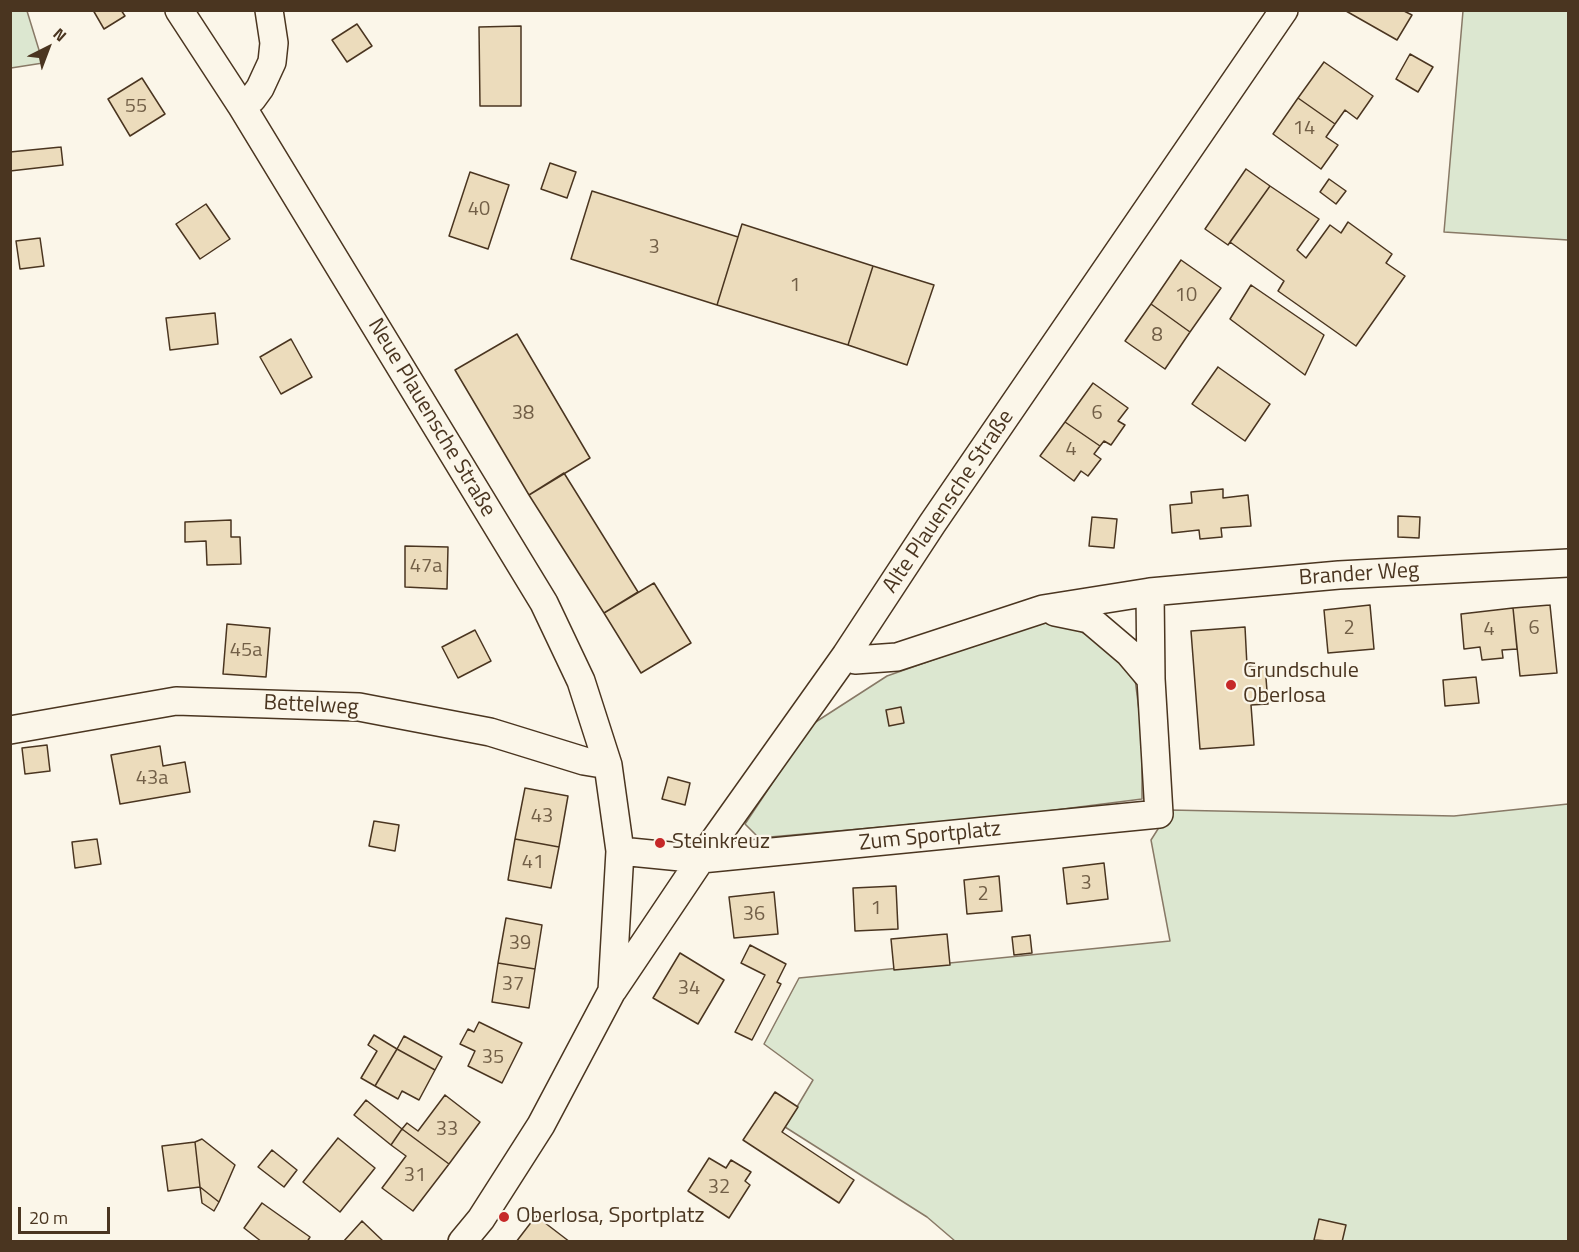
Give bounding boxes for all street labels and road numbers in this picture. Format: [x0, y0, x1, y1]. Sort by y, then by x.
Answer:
street label: Neue Plauensche Straße [361, 314, 501, 522]
street label: Alte Plauensche Straße [878, 405, 1020, 599]
street label: Brander Weg [1298, 558, 1420, 592]
street label: Bettelweg [263, 690, 359, 722]
street label: Zum Sportplatz [858, 816, 1002, 858]

